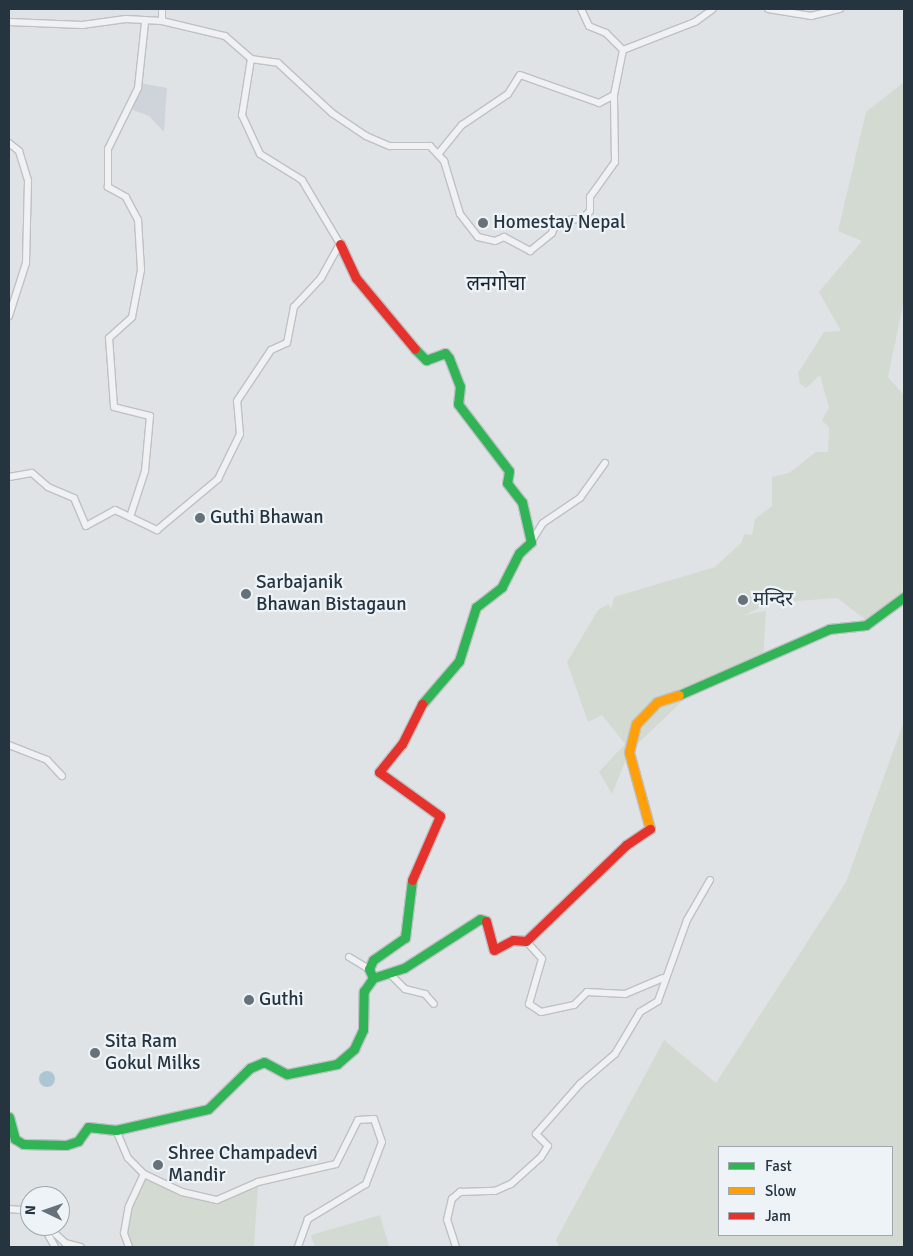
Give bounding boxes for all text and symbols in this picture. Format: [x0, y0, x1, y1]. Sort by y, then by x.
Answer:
place label: Homestay Nepal [493, 212, 625, 234]
marker: Homestay Nepal [477, 217, 489, 229]
district label: लनगोचा [467, 271, 525, 295]
place label: Guthi Bhawan [210, 507, 324, 529]
marker: Guthi Bhawan [194, 512, 206, 524]
place label: Sarbajanik Bhawan Bistagaun [256, 572, 407, 616]
marker: Sarbajanik Bhawan Bistagaun [240, 588, 252, 600]
place label: मन्दिर [753, 589, 793, 611]
marker: मन्दिर [737, 594, 749, 606]
place label: Guthi [259, 989, 304, 1011]
marker: Guthi [243, 994, 255, 1006]
place label: Sita Ram Gokul Milks [105, 1031, 200, 1075]
marker: Sita Ram Gokul Milks [89, 1047, 101, 1059]
place label: Shree Champadevi Mandir [168, 1143, 318, 1187]
legend [718, 1146, 893, 1236]
text: Fast [765, 1157, 792, 1175]
marker: Shree Champadevi Mandir [152, 1159, 164, 1171]
text: Slow [765, 1182, 796, 1200]
north arrow [20, 1186, 70, 1236]
text: N [22, 1205, 39, 1216]
text: Jam [765, 1207, 791, 1225]

